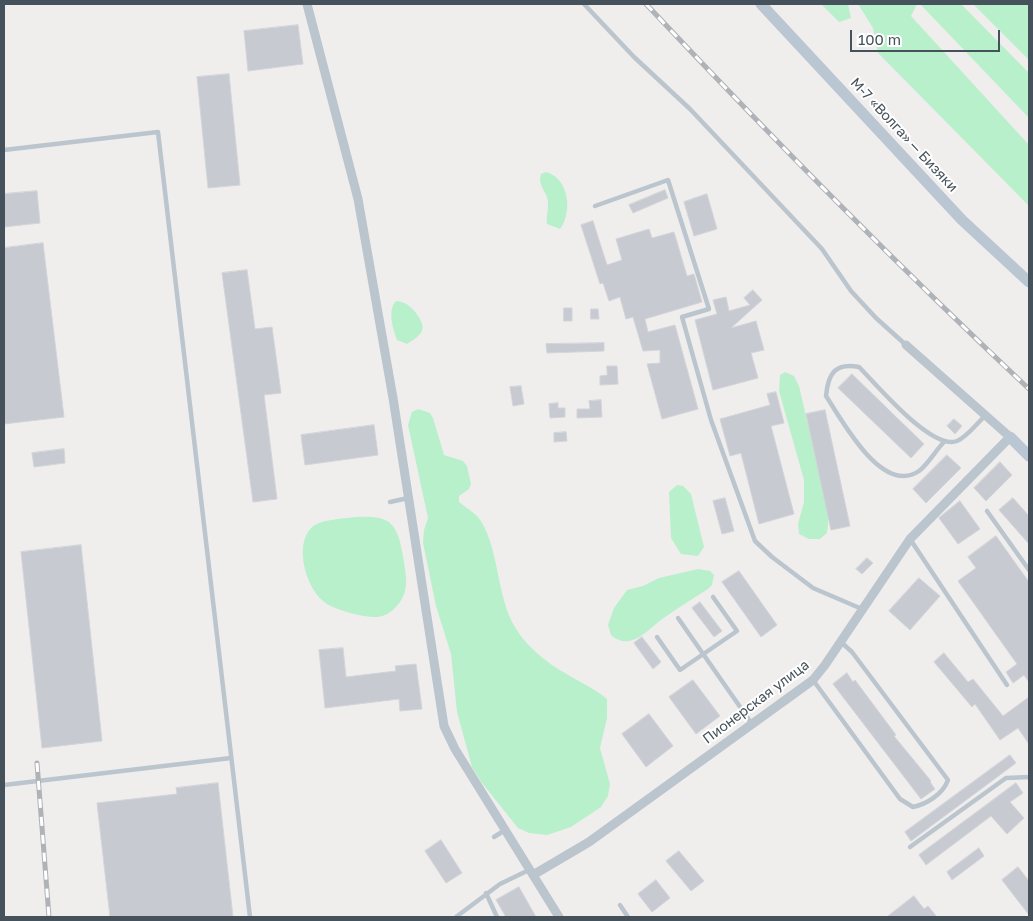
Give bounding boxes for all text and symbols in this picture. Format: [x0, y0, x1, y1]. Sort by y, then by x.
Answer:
scale bar [853, 20, 1003, 52]
text: 100 m [858, 30, 901, 48]
street label: М-7 «Волга» — Бизяки [847, 75, 961, 195]
street label: Пионерская улица [700, 657, 812, 747]

